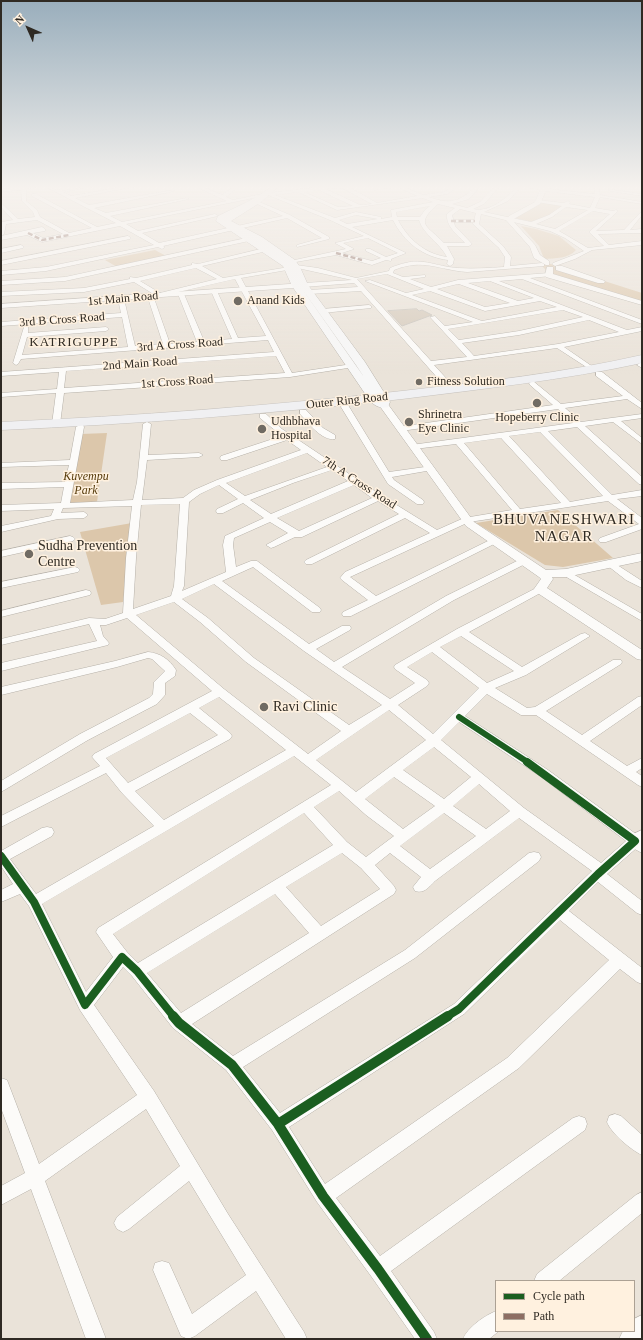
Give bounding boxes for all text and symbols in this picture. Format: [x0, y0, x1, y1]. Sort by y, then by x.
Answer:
north arrow [8, 8, 48, 48]
text: N [12, 12, 27, 27]
street label: 1st Main Road [82, 288, 164, 310]
place label: Anand Kids [247, 294, 311, 308]
marker: Anand Kids [232, 295, 244, 307]
street label: 3rd B Cross Road [13, 309, 111, 331]
street label: 3rd A Cross Road [131, 334, 229, 356]
district label: KATRIGUPPE [30, 335, 118, 351]
street label: 2nd Main Road [97, 354, 183, 374]
street label: 1st Cross Road [135, 372, 219, 392]
place label: Fitness Solution [427, 375, 516, 389]
marker: Fitness Solution [414, 377, 424, 387]
street label: Outer Ring Road [300, 389, 394, 413]
marker: Hopeberry Clinic [531, 397, 543, 409]
place label: Shrinetra Eye Clinic [418, 408, 471, 436]
place label: Hopeberry Clinic [490, 411, 584, 425]
place label: Udhbhava Hospital [271, 415, 329, 443]
marker: Shrinetra Eye Clinic [403, 416, 415, 428]
marker: Udhbhava Hospital [256, 423, 268, 435]
street label: 7th A Cross Road [315, 451, 403, 515]
park label: Kuvempu Park [59, 470, 113, 498]
district label: BHUVANESHWARI NAGAR [494, 511, 634, 546]
place label: Sudha Prevention Centre [38, 538, 155, 570]
marker: Sudha Prevention Centre [23, 548, 35, 560]
place label: Ravi Clinic [273, 699, 339, 715]
marker: Ravi Clinic [258, 701, 270, 713]
legend [495, 1280, 635, 1332]
text: Cycle path [533, 1289, 585, 1303]
text: Path [533, 1309, 554, 1323]

